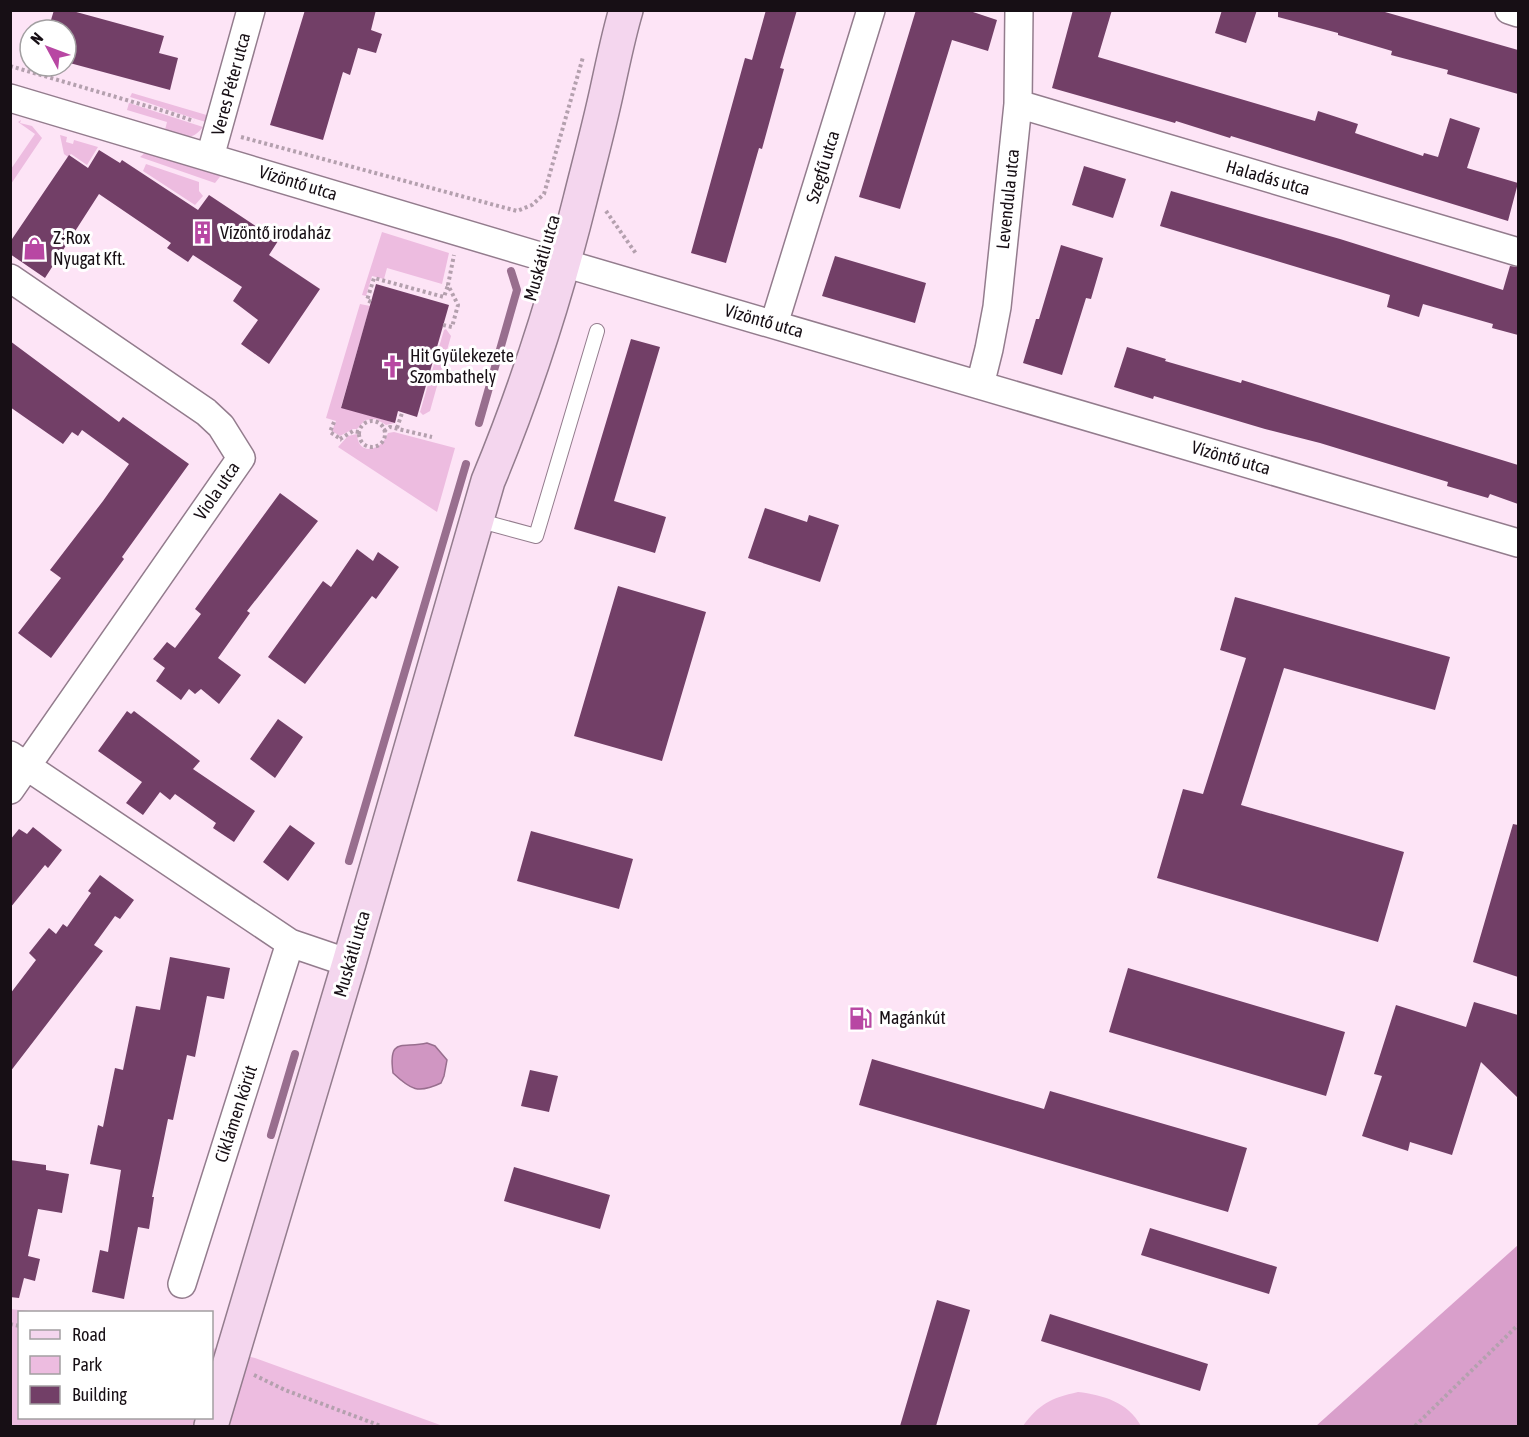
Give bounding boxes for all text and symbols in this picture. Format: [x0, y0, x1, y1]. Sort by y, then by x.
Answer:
north arrow [18, 18, 78, 78]
text: N [27, 29, 47, 48]
street label: Veres Péter utca [207, 30, 254, 137]
street label: Szegfű utca [802, 128, 843, 206]
street label: Levendula utca [992, 148, 1023, 250]
street label: Haladás utca [1224, 156, 1313, 200]
street label: Vízöntő utca [256, 161, 340, 204]
street label: Muskátli utca [519, 212, 564, 303]
building icon: Vízöntő irodaház [189, 220, 215, 246]
place label: Vízöntő irodaház [220, 222, 331, 243]
place label: Z-Rox Nyugat Kft. [53, 227, 125, 269]
shop icon: Z-Rox Nyugat Kft. [22, 235, 48, 261]
street label: Vízöntő utca [722, 299, 806, 342]
place label: Hit Gyülekezete Szombathely [410, 345, 514, 387]
church icon: Hit Gyülekezete Szombathely [379, 353, 405, 379]
street label: Vízöntő utca [1189, 436, 1273, 479]
street label: Viola utca [189, 458, 244, 524]
street label: Muskátli utca [329, 908, 374, 999]
fuel station icon: Magánkút [848, 1005, 874, 1031]
place label: Magánkút [879, 1007, 946, 1028]
street label: Ciklámen körút [210, 1063, 261, 1165]
legend [18, 1311, 213, 1419]
text: Road [72, 1324, 106, 1345]
text: Park [72, 1354, 102, 1375]
text: Building [72, 1384, 127, 1405]

